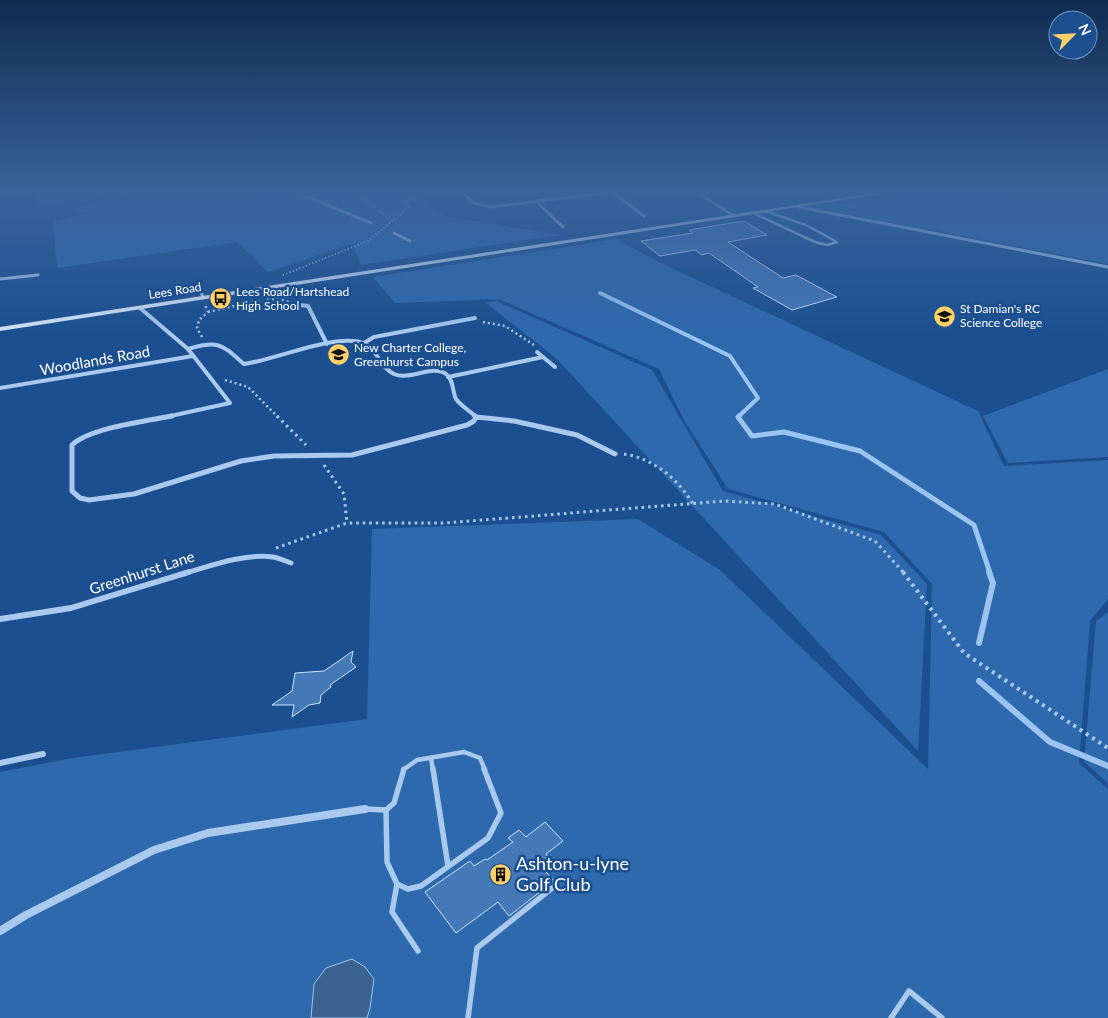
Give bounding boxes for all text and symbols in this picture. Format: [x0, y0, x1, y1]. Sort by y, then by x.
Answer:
north arrow [1048, 10, 1098, 60]
text: N [1075, 21, 1095, 38]
street label: Lees Road [147, 279, 202, 302]
place label: Lees Road/Hartshead High School [236, 284, 349, 313]
bus stop icon: Lees Road/Hartshead High School [208, 287, 232, 311]
place label: St Damian's RC Science College [960, 301, 1042, 330]
school or university icon: St Damian's RC Science College [932, 304, 956, 328]
place label: New Charter College, Greenhurst Campus [354, 340, 467, 369]
street label: Woodlands Road [38, 341, 151, 379]
school or university icon: New Charter College, Greenhurst Campus [326, 343, 350, 367]
street label: Greenhurst Lane [87, 547, 197, 598]
place label: Ashton-u-lyne Golf Club [516, 852, 629, 895]
building icon: Ashton-u-lyne Golf Club [488, 862, 512, 886]

